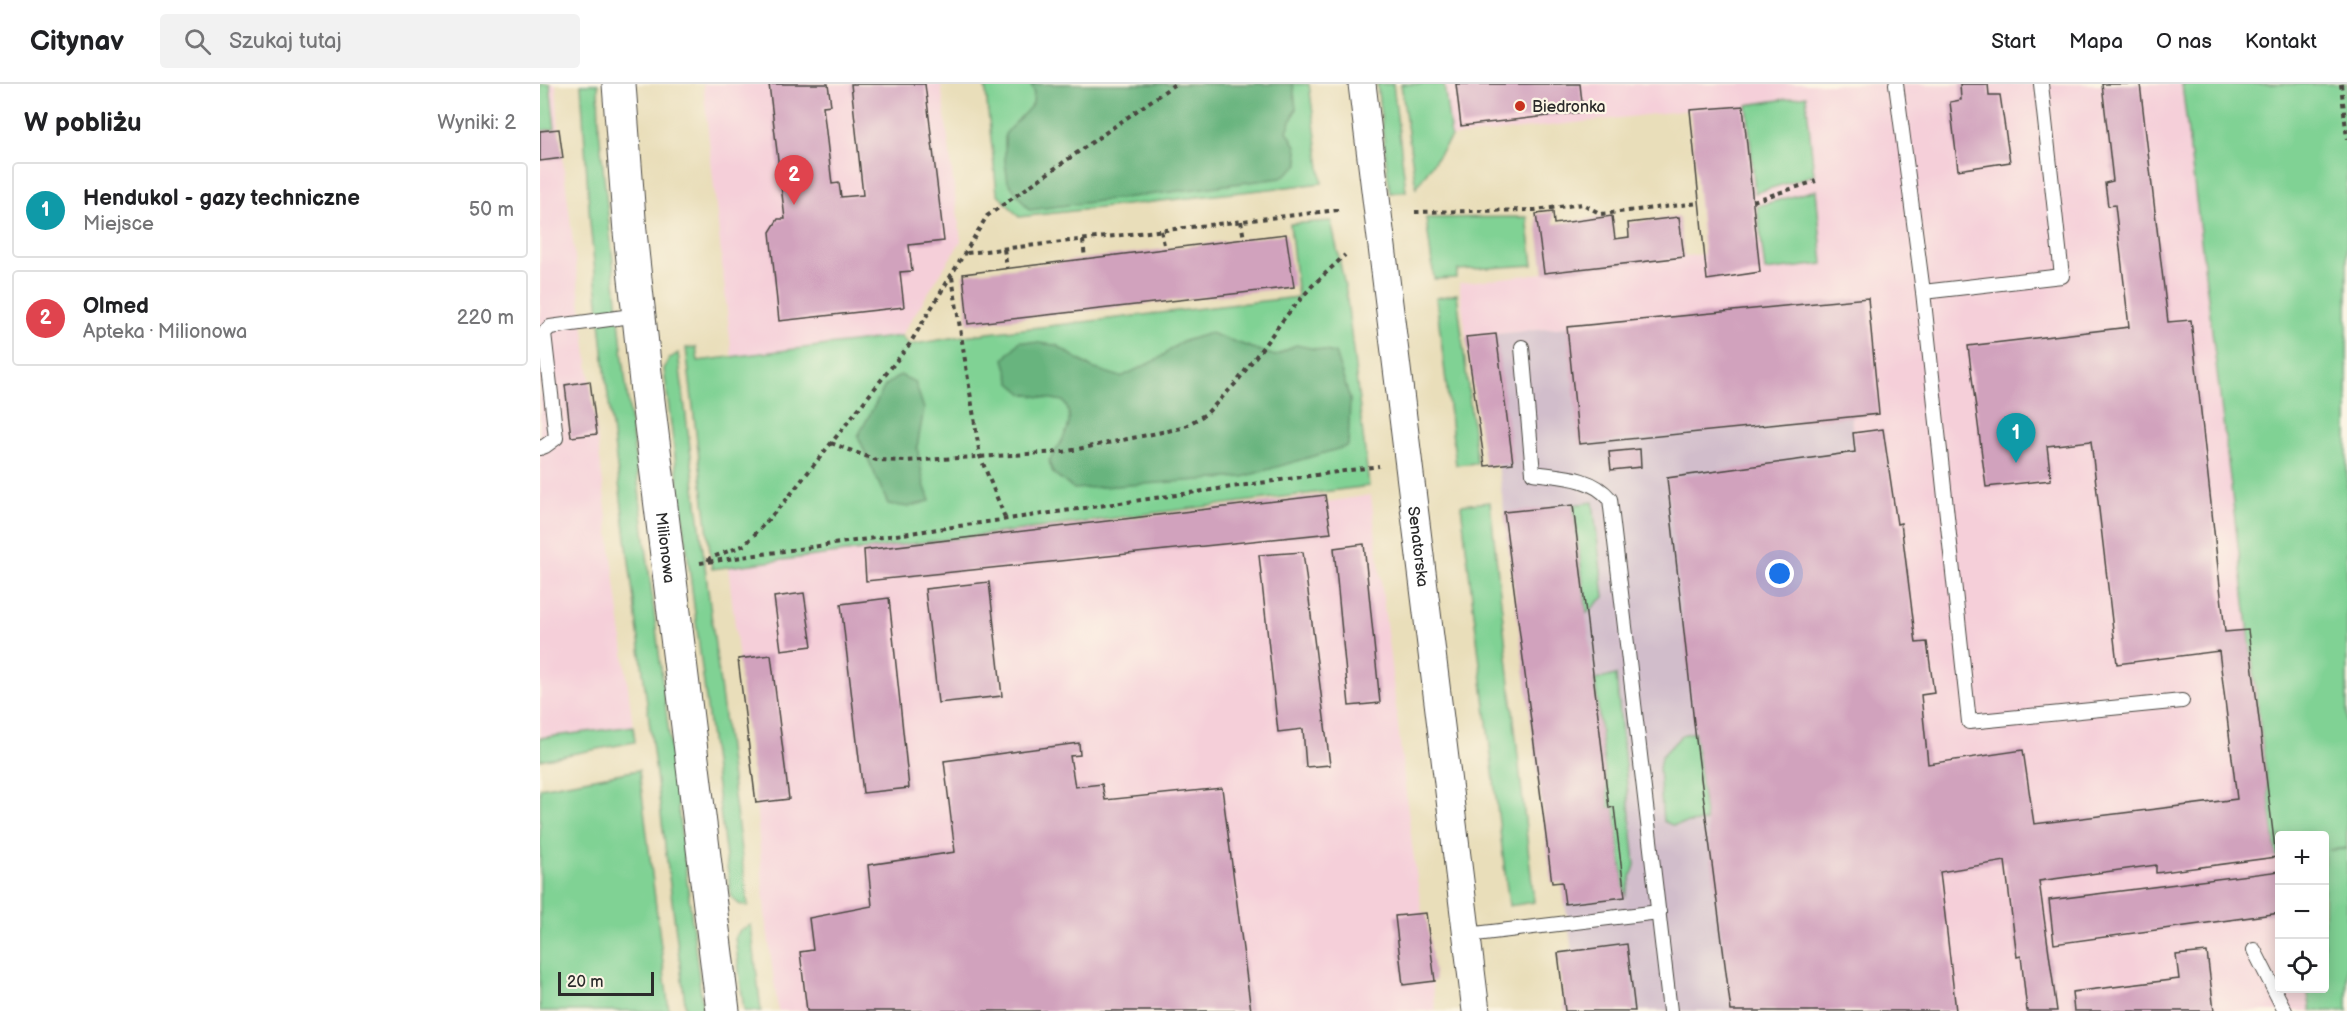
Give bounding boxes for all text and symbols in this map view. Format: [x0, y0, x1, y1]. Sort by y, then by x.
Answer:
search box [160, 14, 580, 68]
text: Citynav [30, 25, 124, 58]
icon: search [181, 25, 214, 58]
text: Szukaj tutaj [229, 28, 342, 55]
text: Start [1991, 29, 2036, 54]
text: Mapa [2069, 29, 2123, 54]
text: O nas [2156, 29, 2212, 54]
text: Kontakt [2245, 29, 2317, 54]
place label: Biedronka [1532, 98, 1606, 117]
marker: Biedronka [1513, 99, 1527, 113]
text: W pobliżu [24, 108, 142, 139]
text: Wyniki: 2 [437, 111, 516, 135]
pin: 2 [774, 156, 814, 205]
text: Hendukol - gazy techniczne [83, 185, 360, 212]
text: 1 [41, 198, 50, 222]
text: 50 m [469, 198, 514, 222]
text: Miejsce [83, 212, 154, 236]
text: Olmed [83, 293, 149, 320]
text: 2 [40, 306, 51, 330]
text: 220 m [457, 306, 514, 330]
text: Apteka · Milionowa [83, 320, 247, 344]
pin: 1 [1996, 414, 2036, 463]
street label: Senatorska [1403, 505, 1432, 588]
street label: Milionowa [651, 511, 678, 584]
your location [1765, 559, 1794, 588]
map controls [2275, 831, 2329, 993]
button: + [2275, 831, 2329, 885]
button: − [2275, 885, 2329, 939]
button: locate [2275, 939, 2329, 993]
scale bar [558, 969, 654, 996]
text: 20 m [567, 973, 603, 992]

